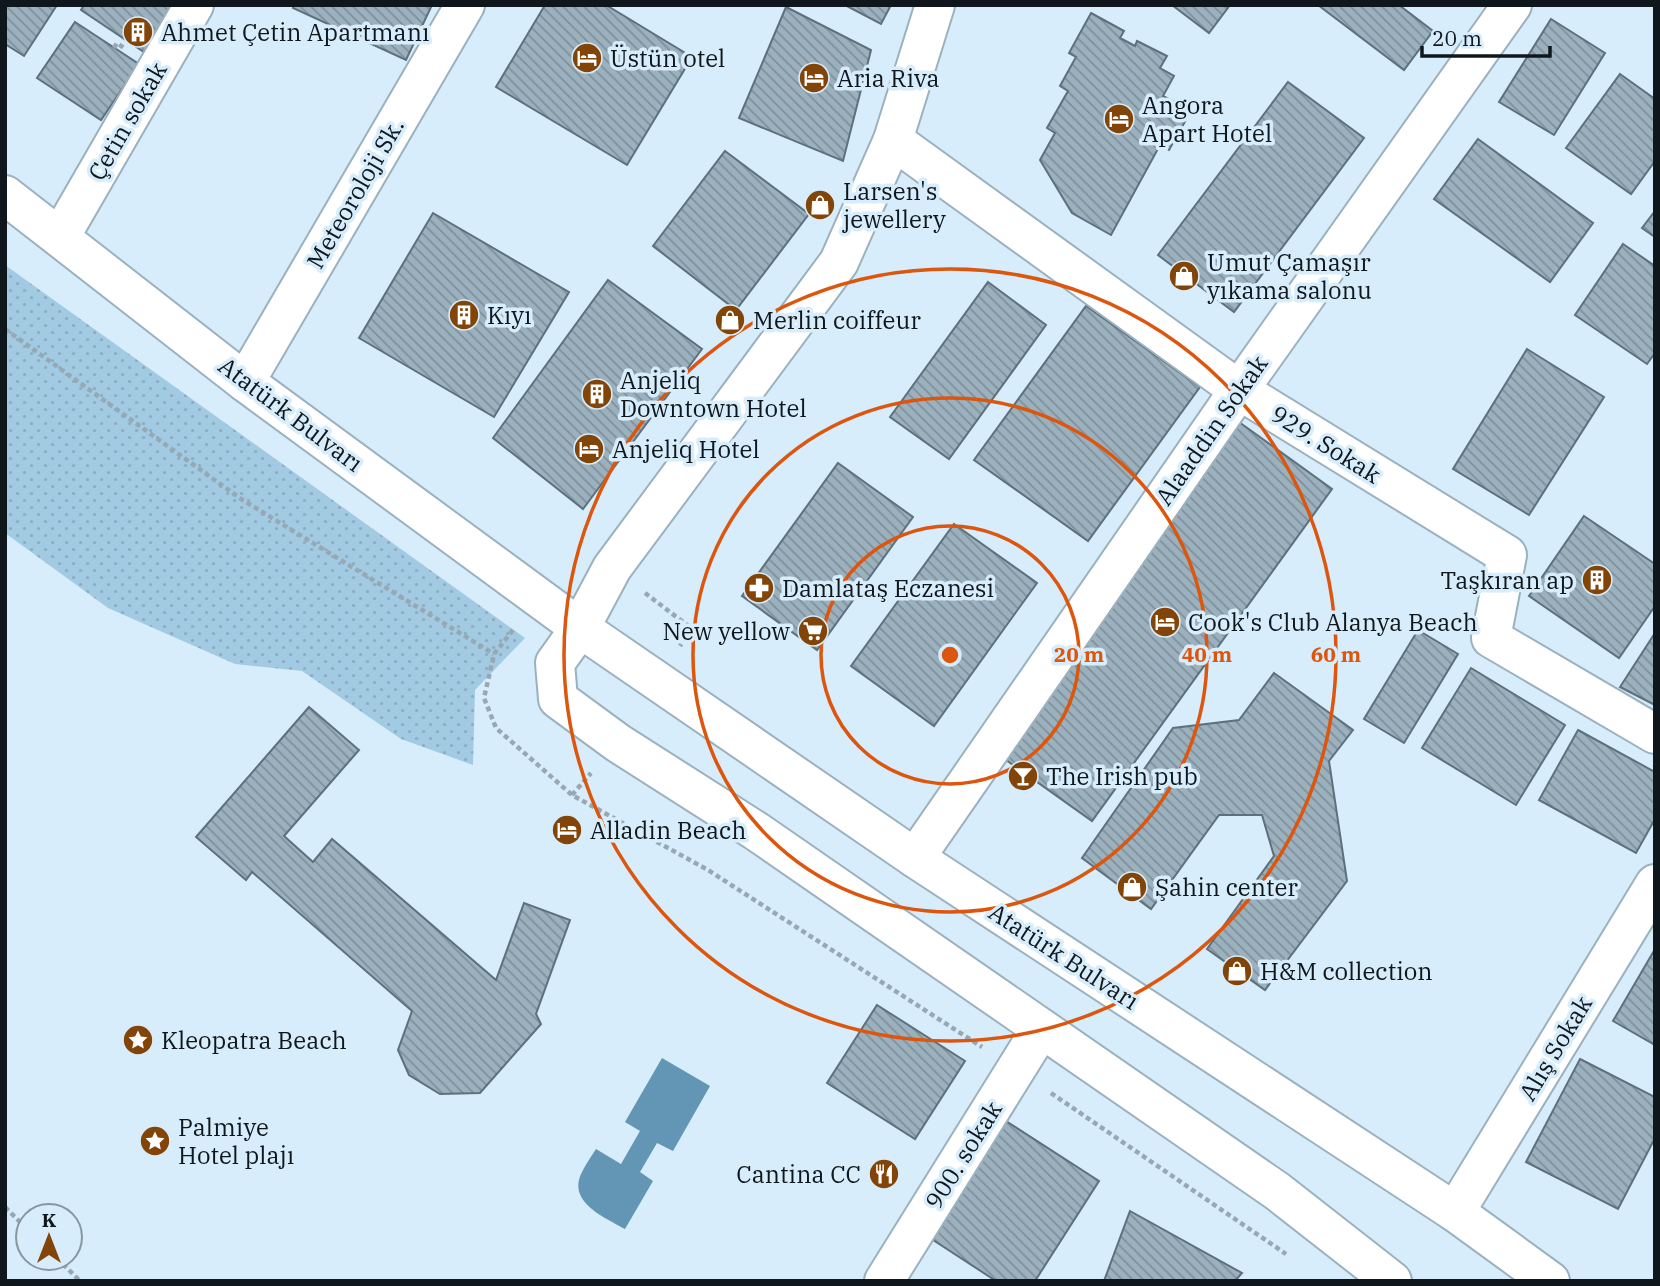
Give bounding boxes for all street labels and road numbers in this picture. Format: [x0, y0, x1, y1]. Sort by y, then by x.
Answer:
street label: Çetin sokak [80, 56, 174, 186]
street label: Meteoroloji Sk. [299, 112, 411, 274]
street label: Atatürk Bulvarı [212, 349, 370, 479]
street label: Alaaddin Sokak [1147, 349, 1275, 511]
street label: 929. Sokak [1265, 398, 1387, 490]
street label: Atatürk Bulvarı [983, 896, 1145, 1016]
street label: Alış Sokak [1511, 990, 1599, 1106]
street label: 900. sokak [917, 1095, 1009, 1215]

